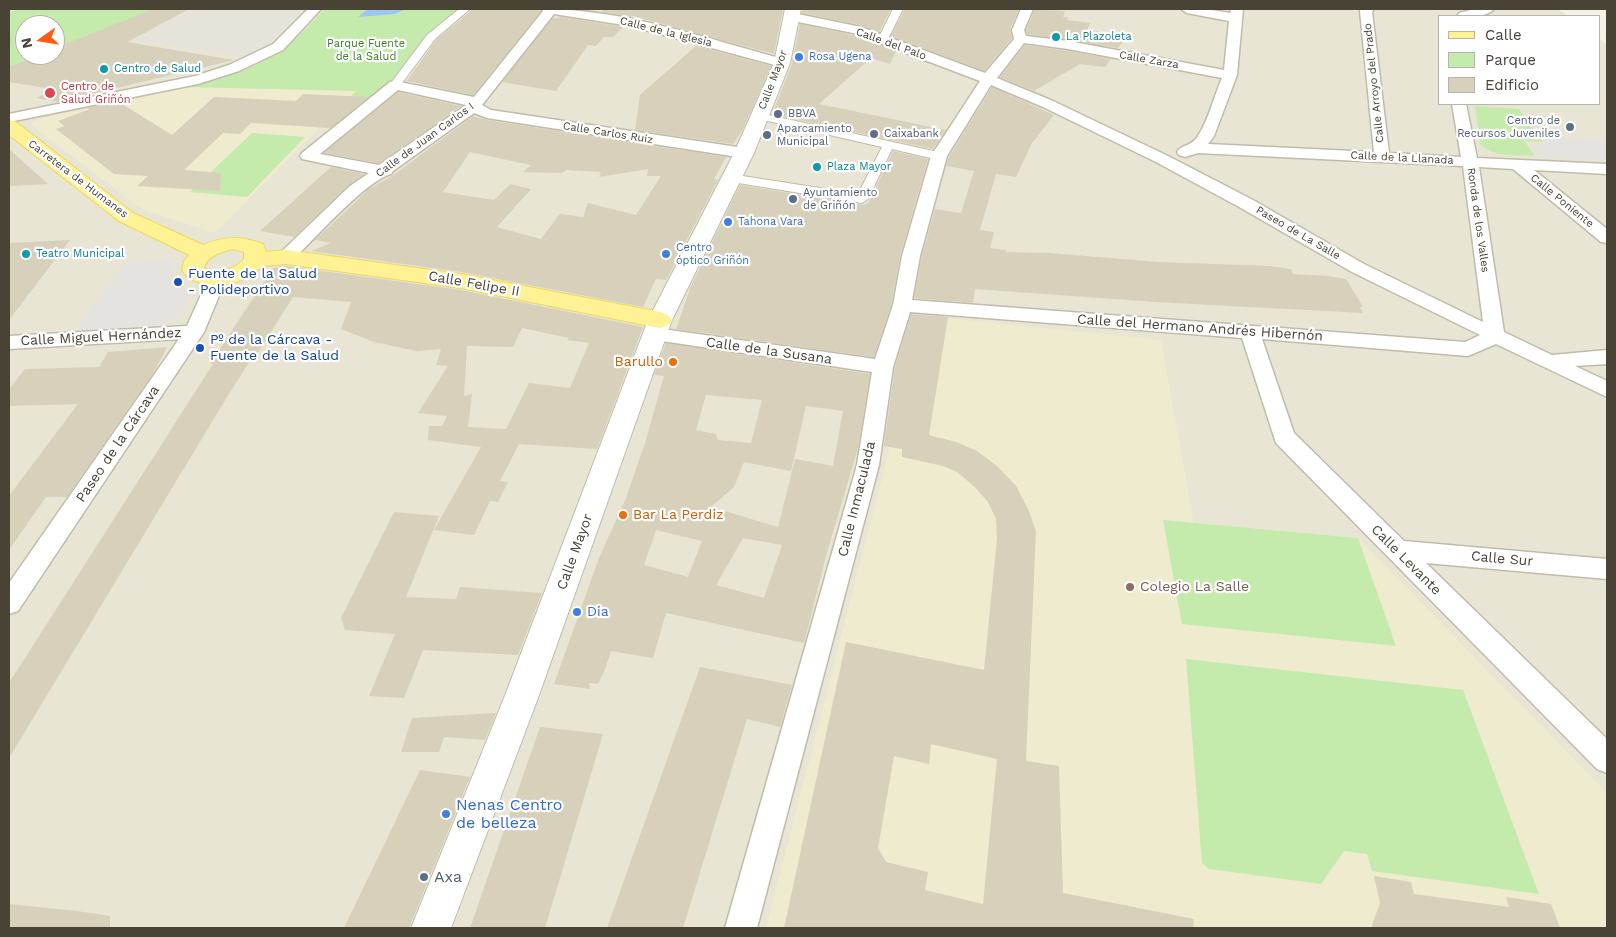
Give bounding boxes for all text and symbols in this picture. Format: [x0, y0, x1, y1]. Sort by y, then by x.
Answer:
street label: Calle de la Iglesia [619, 14, 713, 50]
north arrow [15, 15, 65, 65]
legend [1438, 15, 1601, 105]
street label: Calle Arroyo del Prado [1361, 23, 1387, 143]
street label: Calle del Palo [854, 25, 928, 63]
text: Calle [1485, 26, 1522, 44]
place label: La Plazoleta [1066, 30, 1132, 44]
marker: La Plazoleta [1050, 31, 1062, 43]
text: N [17, 36, 35, 50]
park label: Parque Fuente de la Salud [327, 37, 405, 63]
street label: Calle Mayor [756, 48, 790, 112]
street label: Calle Zarza [1118, 48, 1180, 72]
place label: Rosa Ugena [809, 50, 871, 64]
marker: Rosa Ugena [793, 51, 805, 63]
text: Parque [1485, 51, 1536, 69]
place label: Centro de Salud [114, 62, 201, 76]
marker: Centro de Salud [98, 63, 110, 75]
text: Edificio [1485, 76, 1539, 94]
place label: Centro de Salud Griñón [61, 80, 131, 106]
marker: Centro de Salud Griñón [43, 86, 57, 100]
street label: Calle de Juan Carlos I [373, 100, 477, 180]
place label: BBVA [788, 107, 816, 121]
marker: BBVA [772, 108, 784, 120]
place label: Centro de Recursos Juveniles [1457, 114, 1560, 140]
street label: Calle Carlos Ruiz [562, 119, 654, 147]
marker: Centro de Recursos Juveniles [1564, 121, 1576, 133]
place label: Aparcamiento Municipal [777, 122, 852, 148]
place label: Caixabank [884, 127, 939, 141]
marker: Caixabank [868, 128, 880, 140]
marker: Aparcamiento Municipal [761, 129, 773, 141]
street label: Carretera de Humanes [26, 137, 130, 221]
street label: Calle de la Llanada [1350, 149, 1454, 167]
place label: Plaza Mayor [827, 160, 891, 174]
marker: Plaza Mayor [811, 161, 823, 173]
street label: Ronda de los Valles [1464, 167, 1492, 273]
street label: Calle Poniente [1528, 171, 1596, 231]
place label: Ayuntamiento de Griñón [803, 186, 877, 212]
marker: Ayuntamiento de Griñón [787, 193, 799, 205]
street label: Paseo de La Salle [1253, 203, 1343, 263]
place label: Tahona Vara [738, 215, 803, 229]
marker: Tahona Vara [722, 216, 734, 228]
place label: Centro óptico Griñón [676, 241, 749, 267]
place label: Teatro Municipal [36, 247, 124, 261]
marker: Teatro Municipal [20, 248, 32, 260]
marker: Centro óptico Griñón [660, 248, 672, 260]
place label: Fuente de la Salud - Polideportivo [188, 266, 317, 298]
street label: Calle Felipe II [427, 268, 521, 300]
marker: Fuente de la Salud - Polideportivo [172, 276, 184, 288]
street label: Calle del Hermano Andrés Hibernón [1076, 311, 1324, 345]
street label: Calle Miguel Hernández [20, 324, 182, 350]
place label: Pº de la Cárcava - Fuente de la Salud [210, 332, 339, 364]
street label: Calle de la Susana [705, 334, 833, 368]
marker: Pº de la Cárcava - Fuente de la Salud [194, 342, 206, 354]
place label: Barullo [615, 354, 663, 370]
marker: Barullo [667, 356, 679, 368]
street label: Paseo de la Cárcava [73, 382, 163, 506]
street label: Calle Inmaculada [835, 440, 879, 558]
place label: Bar La Perdiz [633, 507, 724, 523]
marker: Bar La Perdiz [617, 509, 629, 521]
street label: Calle Mayor [553, 512, 597, 592]
street label: Calle Levante [1367, 521, 1445, 599]
street label: Calle Sur [1470, 548, 1534, 570]
place label: Colegio La Salle [1140, 579, 1249, 595]
marker: Colegio La Salle [1124, 581, 1136, 593]
place label: Dia [587, 604, 609, 620]
marker: Dia [571, 606, 583, 618]
place label: Nenas Centro de belleza [456, 795, 562, 833]
marker: Nenas Centro de belleza [440, 808, 452, 820]
place label: Axa [434, 867, 462, 887]
marker: Axa [418, 871, 430, 883]

